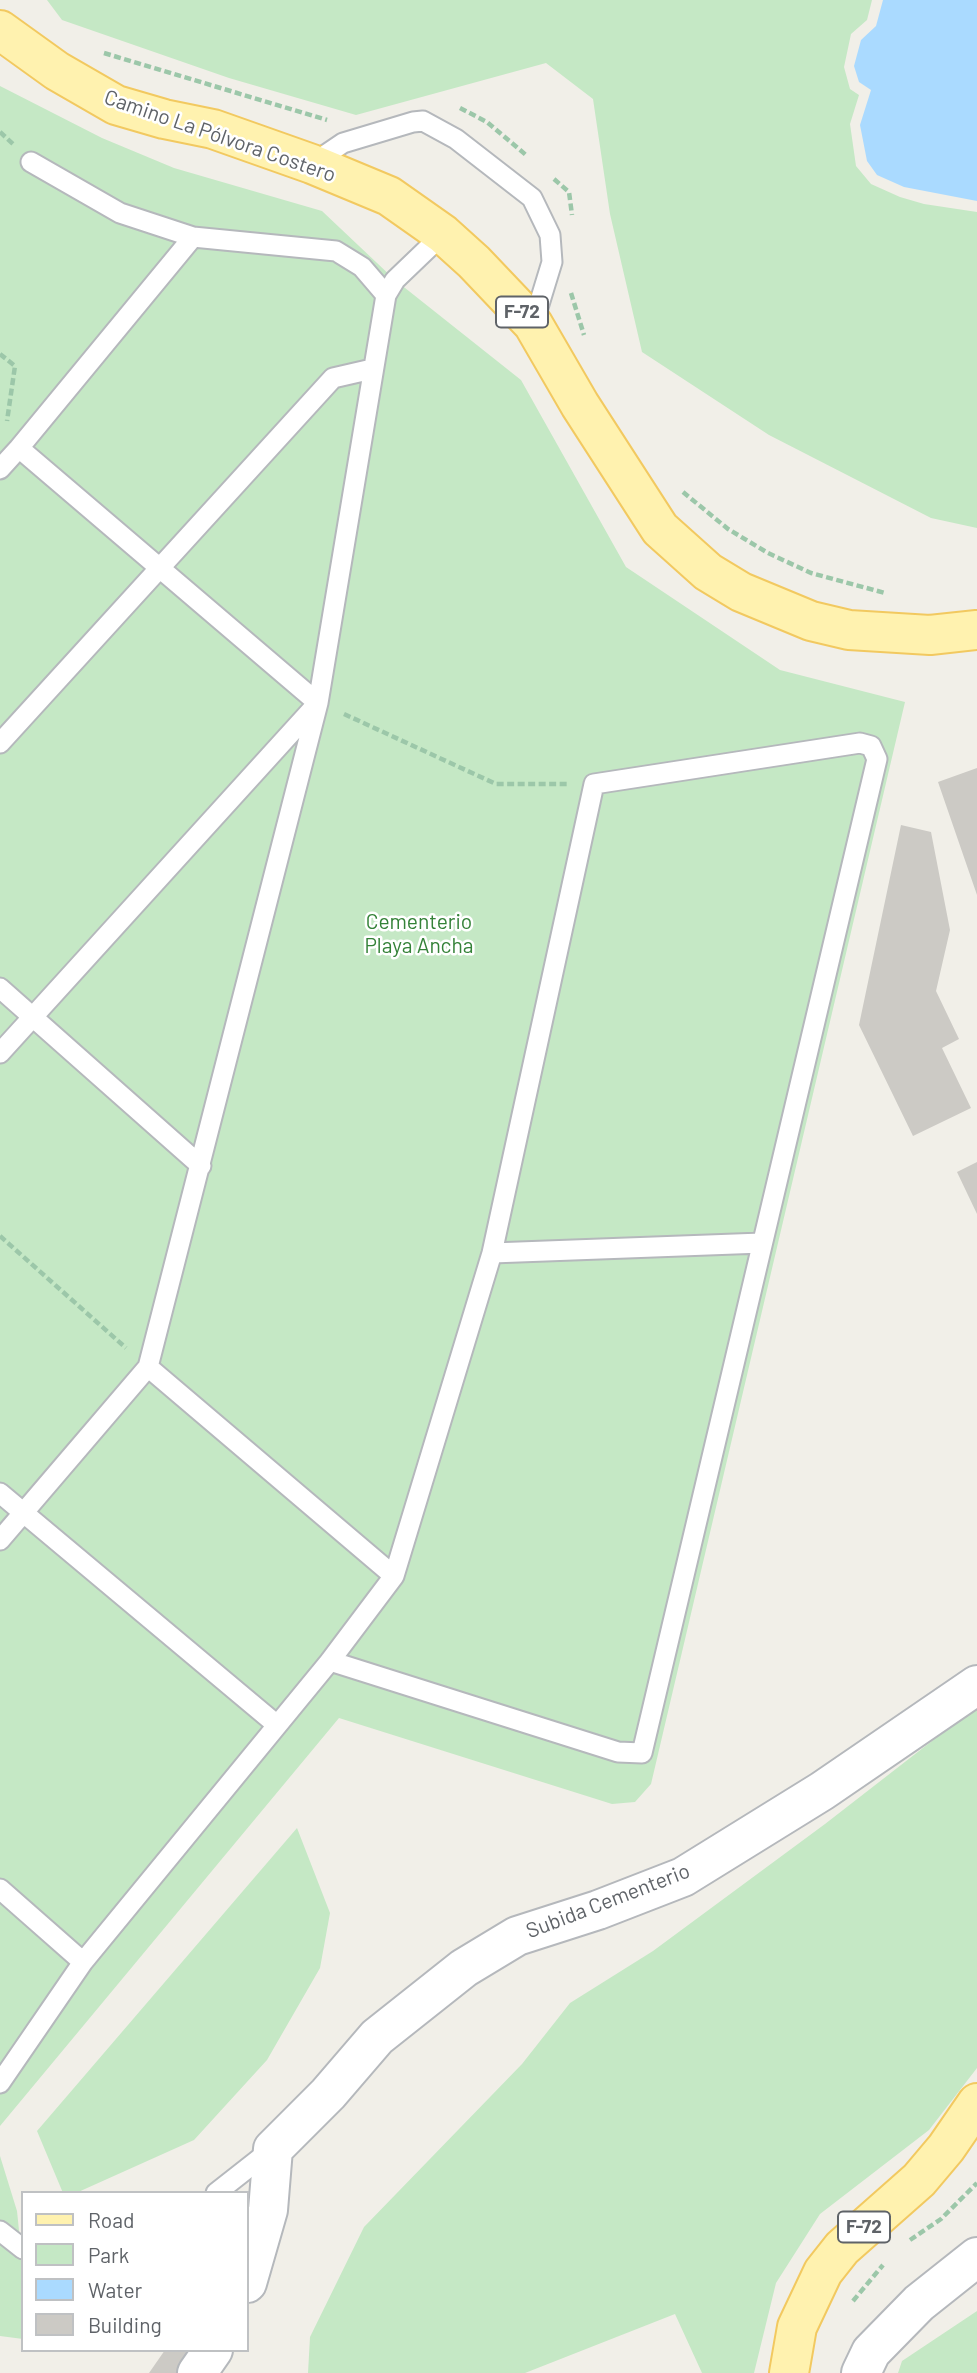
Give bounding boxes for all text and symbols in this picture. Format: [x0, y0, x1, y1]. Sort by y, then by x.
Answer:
street label: Camino La Pólvora Costero [101, 84, 339, 188]
road number: F-72 [496, 296, 548, 328]
park label: Cementerio Playa Ancha [364, 909, 474, 959]
street label: Subida Cementerio [523, 1858, 693, 1944]
legend [21, 2191, 248, 2352]
text: Road [88, 2207, 134, 2232]
road number: F-72 [838, 2212, 890, 2242]
text: Park [88, 2242, 129, 2267]
text: Water [88, 2277, 142, 2302]
text: Building [88, 2312, 162, 2337]

